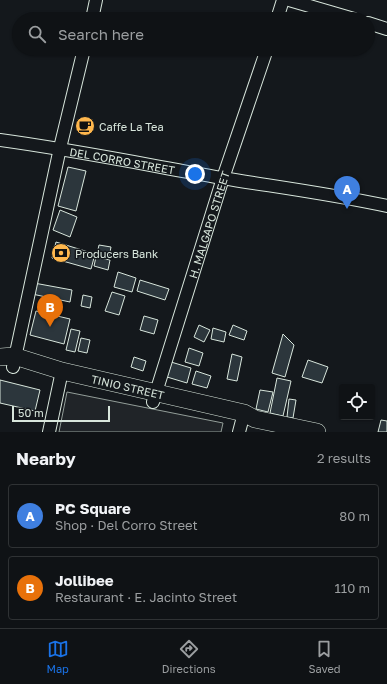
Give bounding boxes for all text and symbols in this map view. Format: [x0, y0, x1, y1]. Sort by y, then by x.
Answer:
search box [12, 12, 375, 56]
icon: search [26, 23, 48, 45]
text: Search here [58, 25, 144, 43]
cafe icon: Caffe La Tea [74, 115, 96, 137]
place label: Caffe La Tea [99, 120, 164, 133]
street label: DEL CORRO STREET [69, 144, 176, 176]
your location [185, 164, 205, 184]
street label: H. MALGAPO STREET [186, 169, 232, 280]
pin: A [334, 176, 360, 209]
bank icon: Producers Bank [50, 242, 72, 264]
place label: Producers Bank [75, 247, 158, 260]
pin: B [37, 294, 63, 327]
street label: TINIO STREET [90, 371, 166, 401]
map controls [339, 384, 375, 420]
button: locate [339, 384, 375, 420]
scale bar [12, 404, 110, 423]
text: 50 m [18, 406, 44, 419]
text: Nearby [16, 448, 76, 469]
text: 2 results [317, 450, 371, 466]
text: PC Square [55, 499, 131, 517]
text: A [25, 508, 35, 524]
text: 80 m [339, 508, 370, 524]
text: Shop · Del Corro Street [55, 517, 198, 533]
text: Jollibee [55, 571, 114, 589]
text: B [25, 580, 35, 596]
text: 110 m [335, 580, 370, 596]
text: Restaurant · E. Jacinto Street [55, 589, 237, 605]
tab: Map [46, 638, 69, 675]
tab: Directions [162, 638, 216, 675]
tab: Saved [308, 638, 341, 675]

